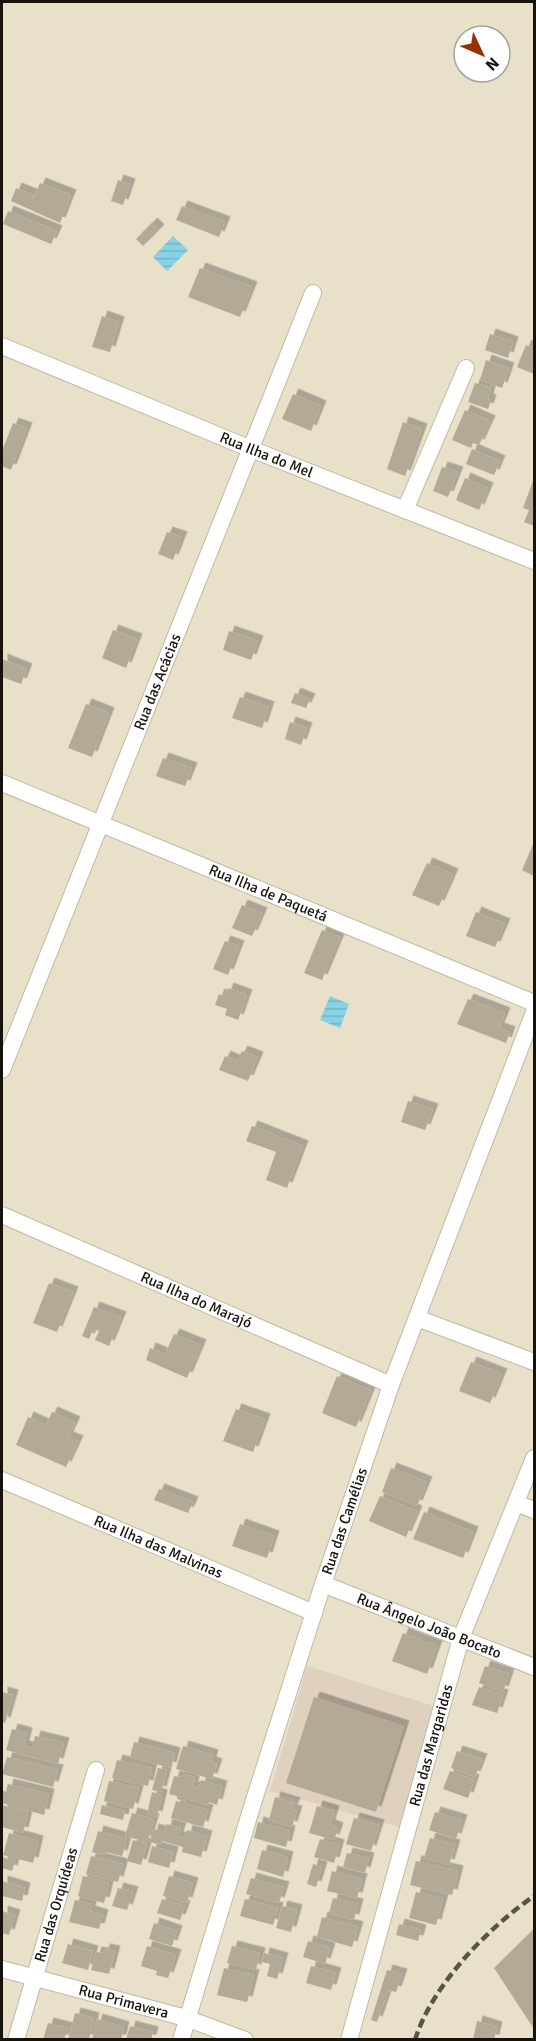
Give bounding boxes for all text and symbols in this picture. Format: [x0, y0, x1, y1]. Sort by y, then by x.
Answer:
north arrow [452, 24, 512, 84]
text: N [481, 53, 503, 75]
street label: Rua Ilha do Mel [217, 428, 316, 482]
street label: Rua das Acácias [130, 631, 185, 733]
street label: Rua Ilha de Paquetá [206, 861, 330, 926]
street label: Rua Ilha do Marajó [138, 1268, 255, 1332]
street label: Rua das Camélias [318, 1465, 371, 1577]
street label: Rua Ilha das Malvinas [91, 1511, 226, 1582]
street label: Rua Ângelo João Bocato [354, 1589, 504, 1662]
street label: Rua das Margaridas [406, 1682, 457, 1808]
street label: Rua das Orquídeas [31, 1845, 82, 1964]
street label: Rua Primavera [77, 1981, 171, 2022]

